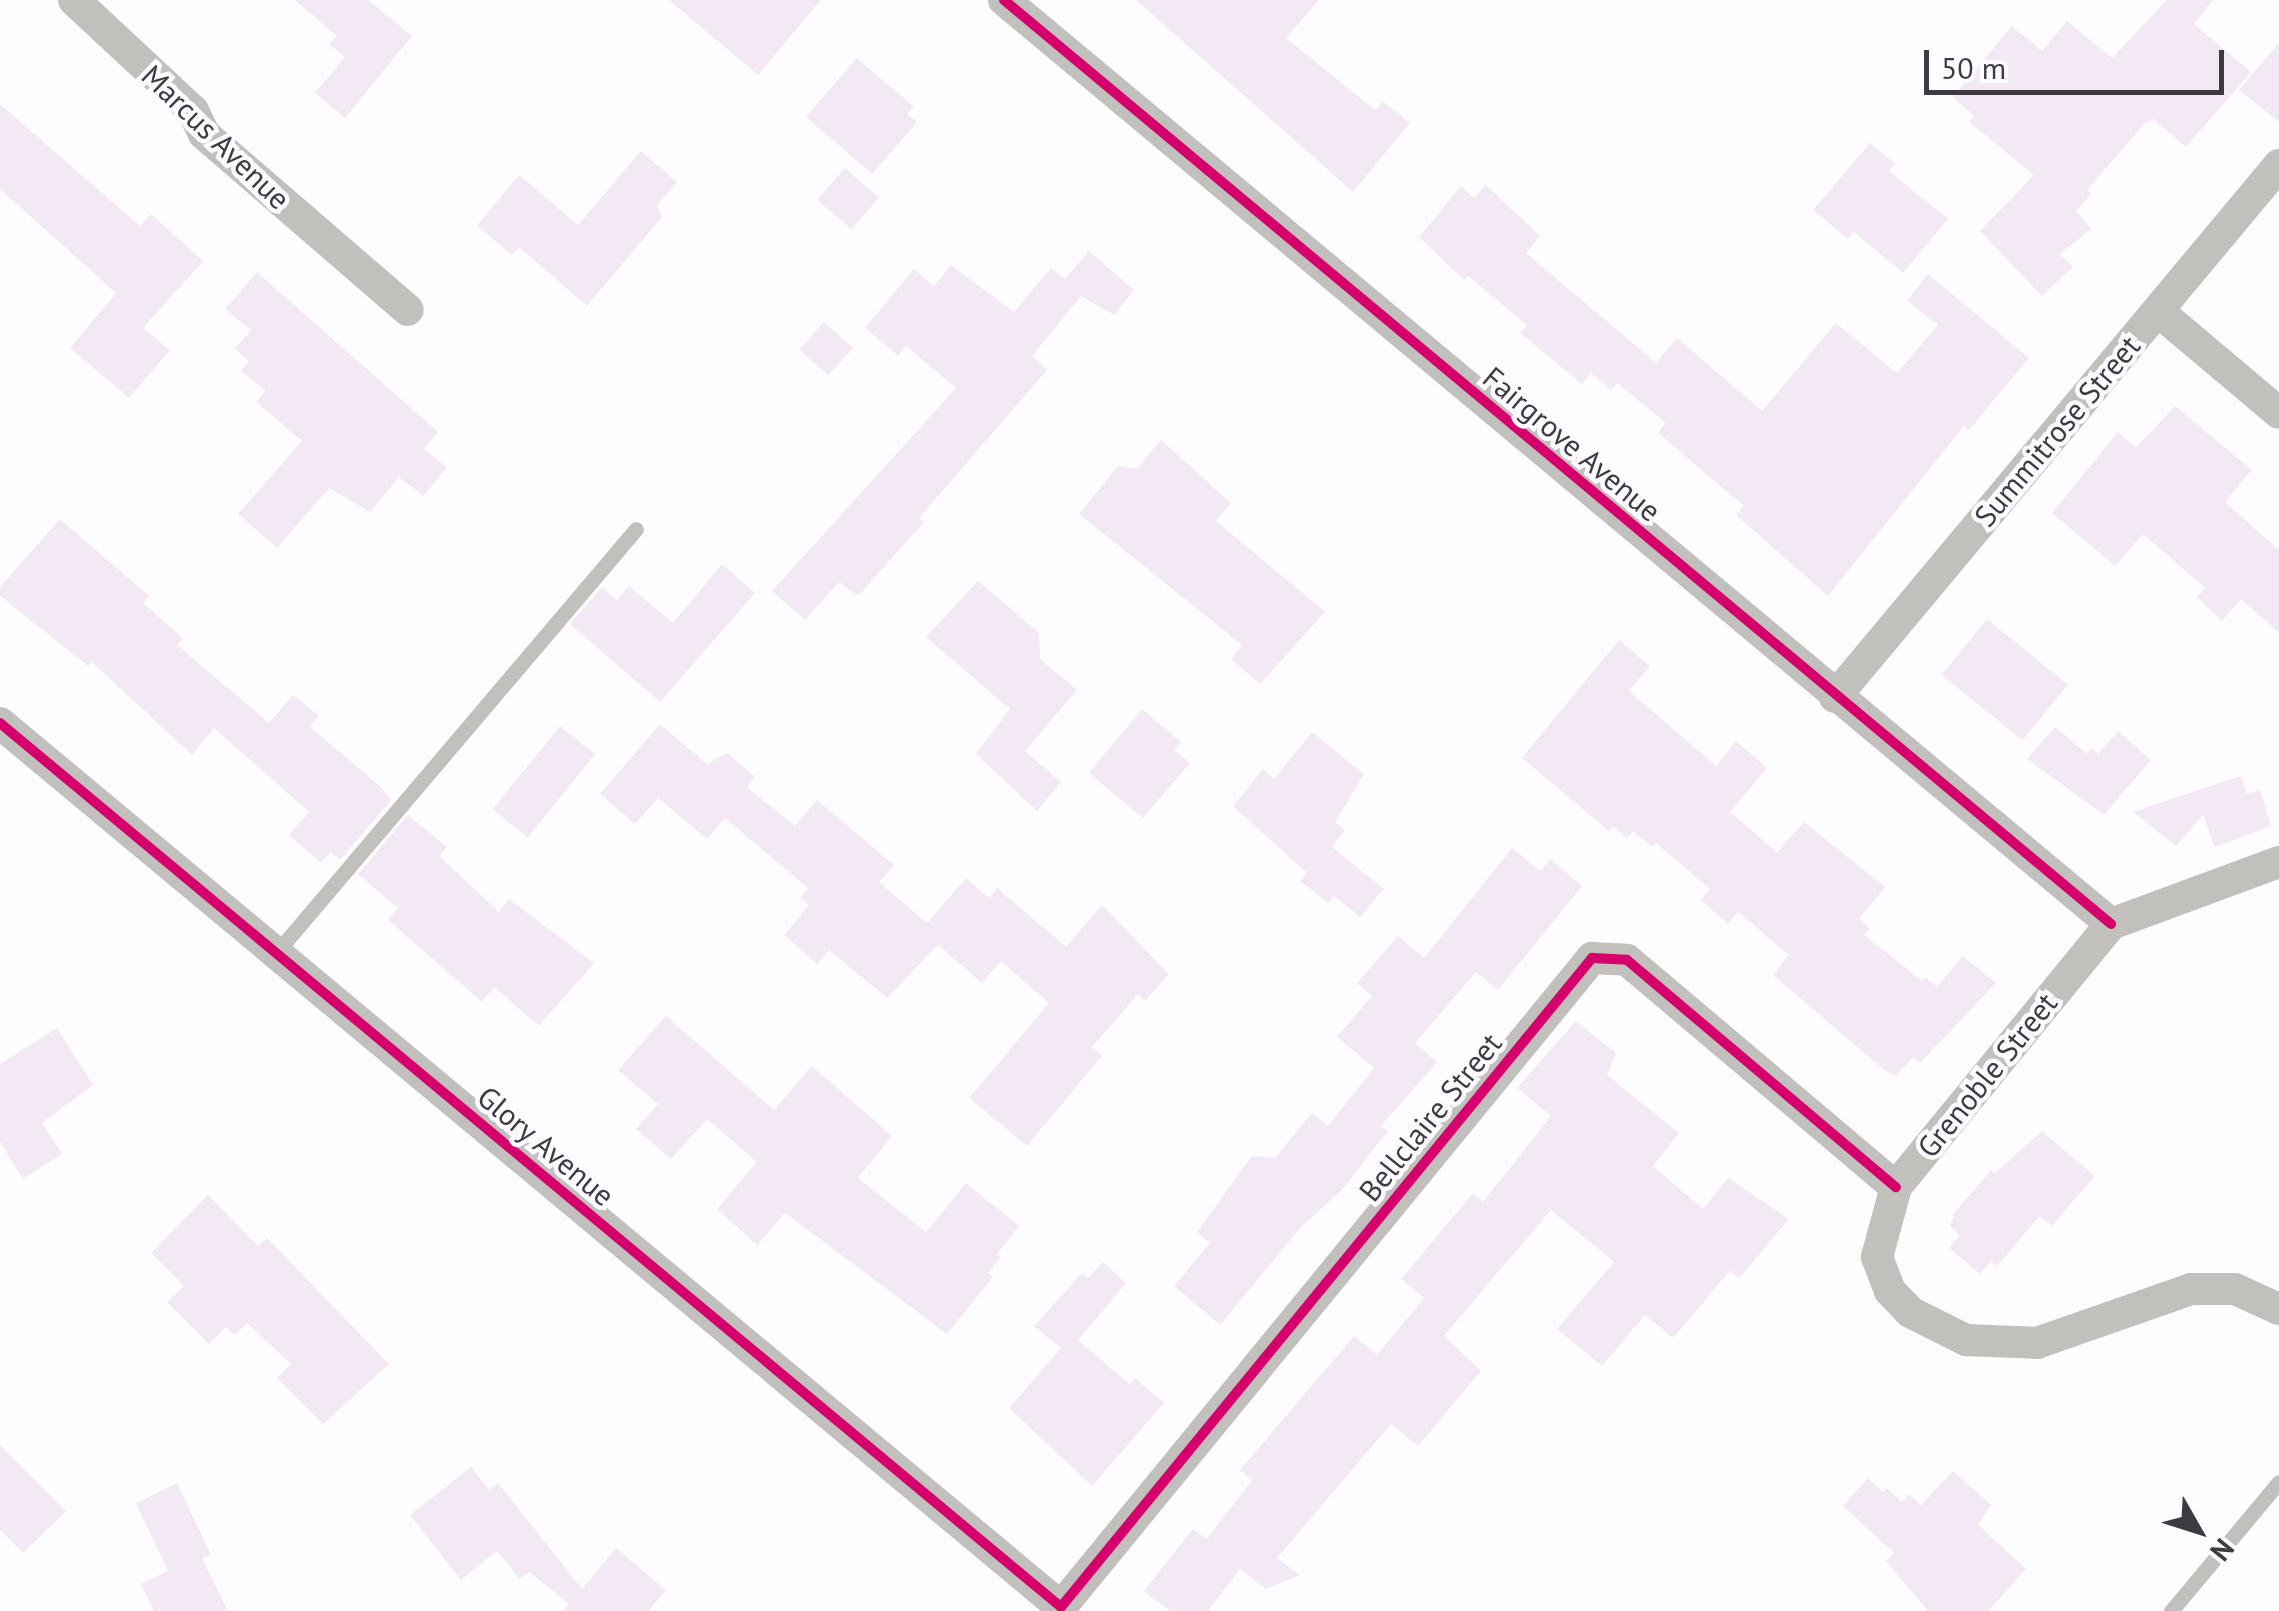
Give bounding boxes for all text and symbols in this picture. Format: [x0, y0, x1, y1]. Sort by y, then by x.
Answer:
scale bar [1929, 30, 2229, 92]
text: 50 m [1941, 48, 2006, 87]
street label: Marcus Avenue [134, 57, 298, 217]
street label: Summitrose Street [1967, 328, 2147, 534]
street label: Fairgrove Avenue [1476, 359, 1668, 529]
street label: Grenoble Street [1910, 986, 2064, 1164]
street label: Bellclaire Street [1351, 1026, 1509, 1208]
street label: Glory Avenue [470, 1078, 622, 1214]
north arrow [2149, 1481, 2249, 1581]
text: N [2203, 1531, 2243, 1569]

